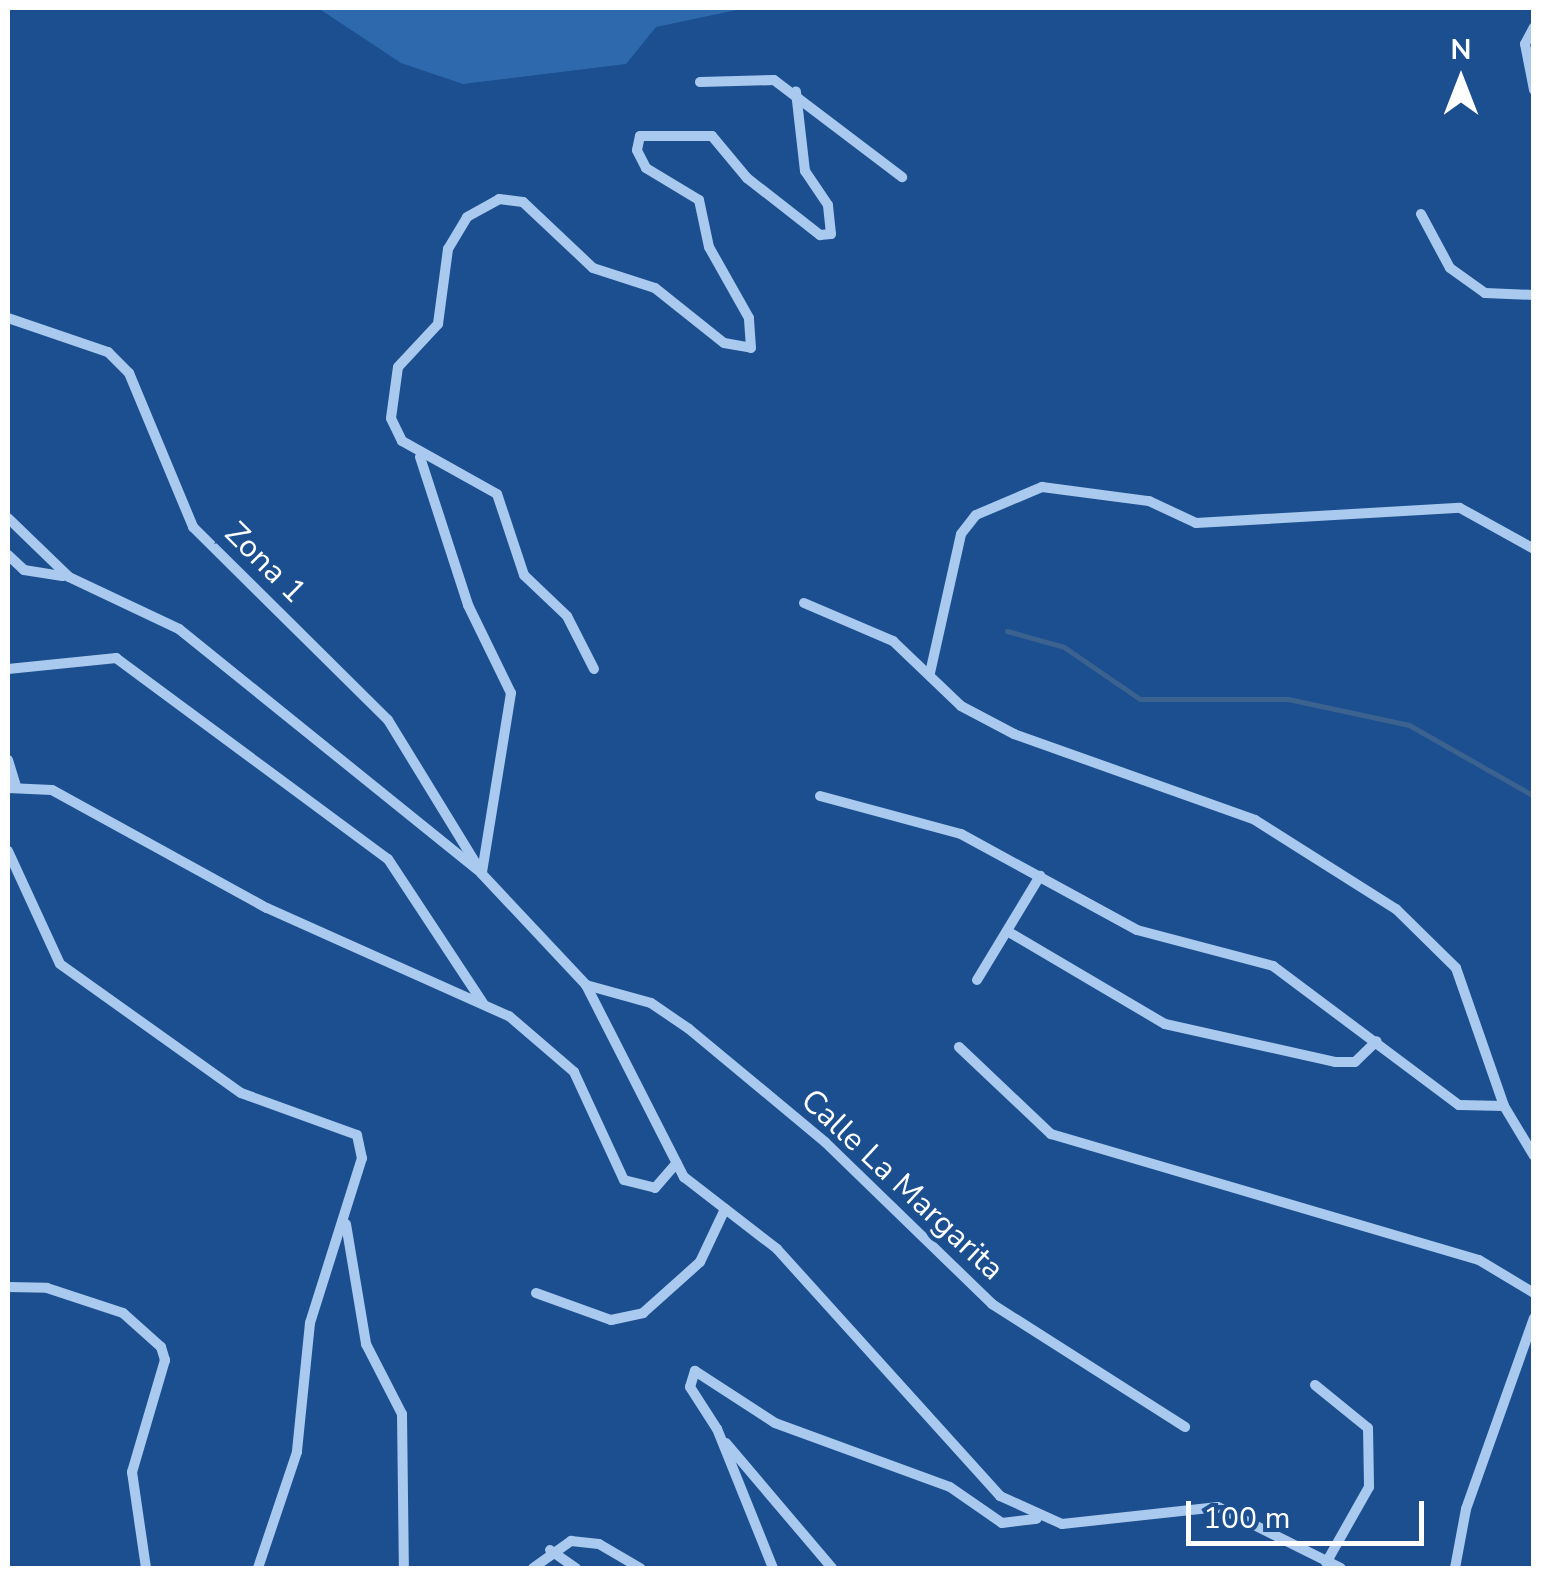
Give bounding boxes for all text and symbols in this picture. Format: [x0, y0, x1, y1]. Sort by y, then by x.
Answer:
north arrow [1411, 30, 1511, 130]
text: N [1451, 31, 1471, 69]
street label: Zona 1 [217, 515, 313, 611]
street label: Calle La Margarita [793, 1081, 1011, 1289]
scale bar [1191, 1481, 1428, 1543]
text: 100 m [1203, 1498, 1290, 1539]

